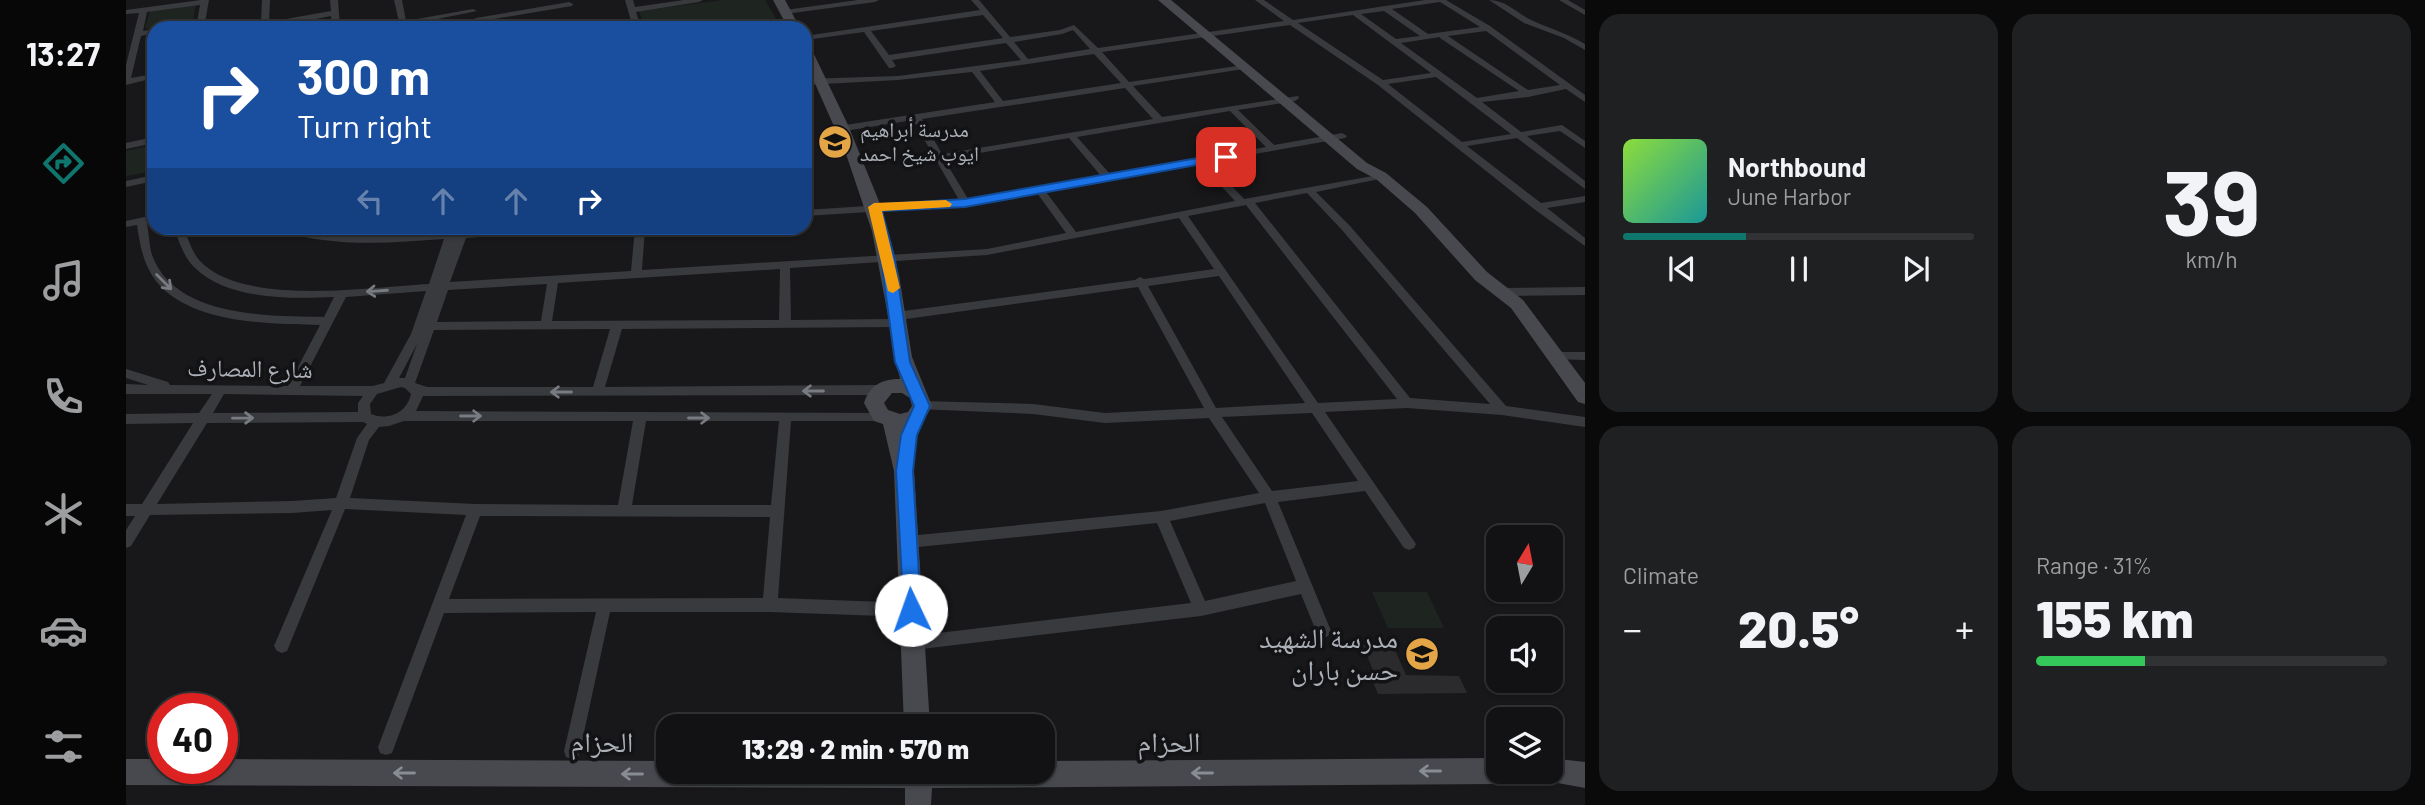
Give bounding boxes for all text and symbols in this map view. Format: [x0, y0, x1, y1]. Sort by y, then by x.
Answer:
text: 13:27 [26, 34, 100, 72]
text: 300 m [297, 46, 430, 105]
icon: right [182, 49, 273, 140]
text: Turn right [297, 106, 432, 144]
place label: مدرسة أبراهيم ايوب شيخ احمد [860, 116, 979, 167]
school or university icon: مدرسة أبراهيم ايوب شيخ احمد [816, 123, 854, 161]
pin [1196, 127, 1256, 187]
icon: arrive [1207, 138, 1245, 176]
icon: directions [39, 139, 88, 188]
text: 39 [2163, 145, 2260, 254]
text: Northbound [1728, 151, 1866, 182]
icon: left [351, 182, 389, 220]
icon: ahead [424, 182, 462, 220]
icon: ahead [497, 182, 535, 220]
icon: right [570, 182, 608, 220]
text: June Harbor [1728, 182, 1851, 210]
text: km/h [2185, 245, 2238, 273]
icon: previous [1663, 250, 1701, 288]
icon: pause [1780, 250, 1818, 288]
icon: next [1897, 250, 1935, 288]
icon: music [39, 256, 88, 305]
one-way arrow [155, 273, 172, 290]
one-way arrow [367, 285, 389, 298]
street label: شارع المصارف [187, 352, 313, 385]
icon: phone [39, 372, 88, 421]
one-way arrow [802, 384, 825, 398]
one-way arrow [550, 385, 573, 398]
one-way arrow [460, 409, 483, 423]
one-way arrow [231, 411, 254, 425]
one-way arrow [687, 411, 710, 425]
icon: climate [39, 489, 88, 538]
north arrow [1486, 525, 1563, 602]
map controls [1486, 525, 1563, 784]
text: Range · 31% [2036, 551, 2152, 579]
text: Climate [1623, 561, 1699, 589]
position arrow [874, 573, 948, 647]
text: 155 km [2036, 586, 2194, 648]
text: 20.5° [1738, 596, 1859, 658]
text: − [1623, 605, 1642, 651]
text: + [1955, 605, 1974, 651]
icon: car [39, 606, 88, 655]
button: sound [1486, 616, 1563, 693]
place label: مدرسة الشهيد حسن باران [1259, 620, 1398, 688]
school or university icon: مدرسة الشهيد حسن باران [1403, 635, 1441, 673]
speed limit sign: 40 [147, 693, 238, 784]
button: layers [1486, 707, 1563, 784]
icon: filters [39, 722, 88, 771]
street label: الحزام [571, 724, 633, 761]
street label: الحزام [1138, 724, 1200, 761]
text: 13:29 · 2 min · 570 m [742, 733, 969, 764]
one-way arrow [1419, 764, 1442, 778]
one-way arrow [393, 766, 416, 780]
one-way arrow [1191, 766, 1214, 780]
one-way arrow [621, 767, 644, 781]

